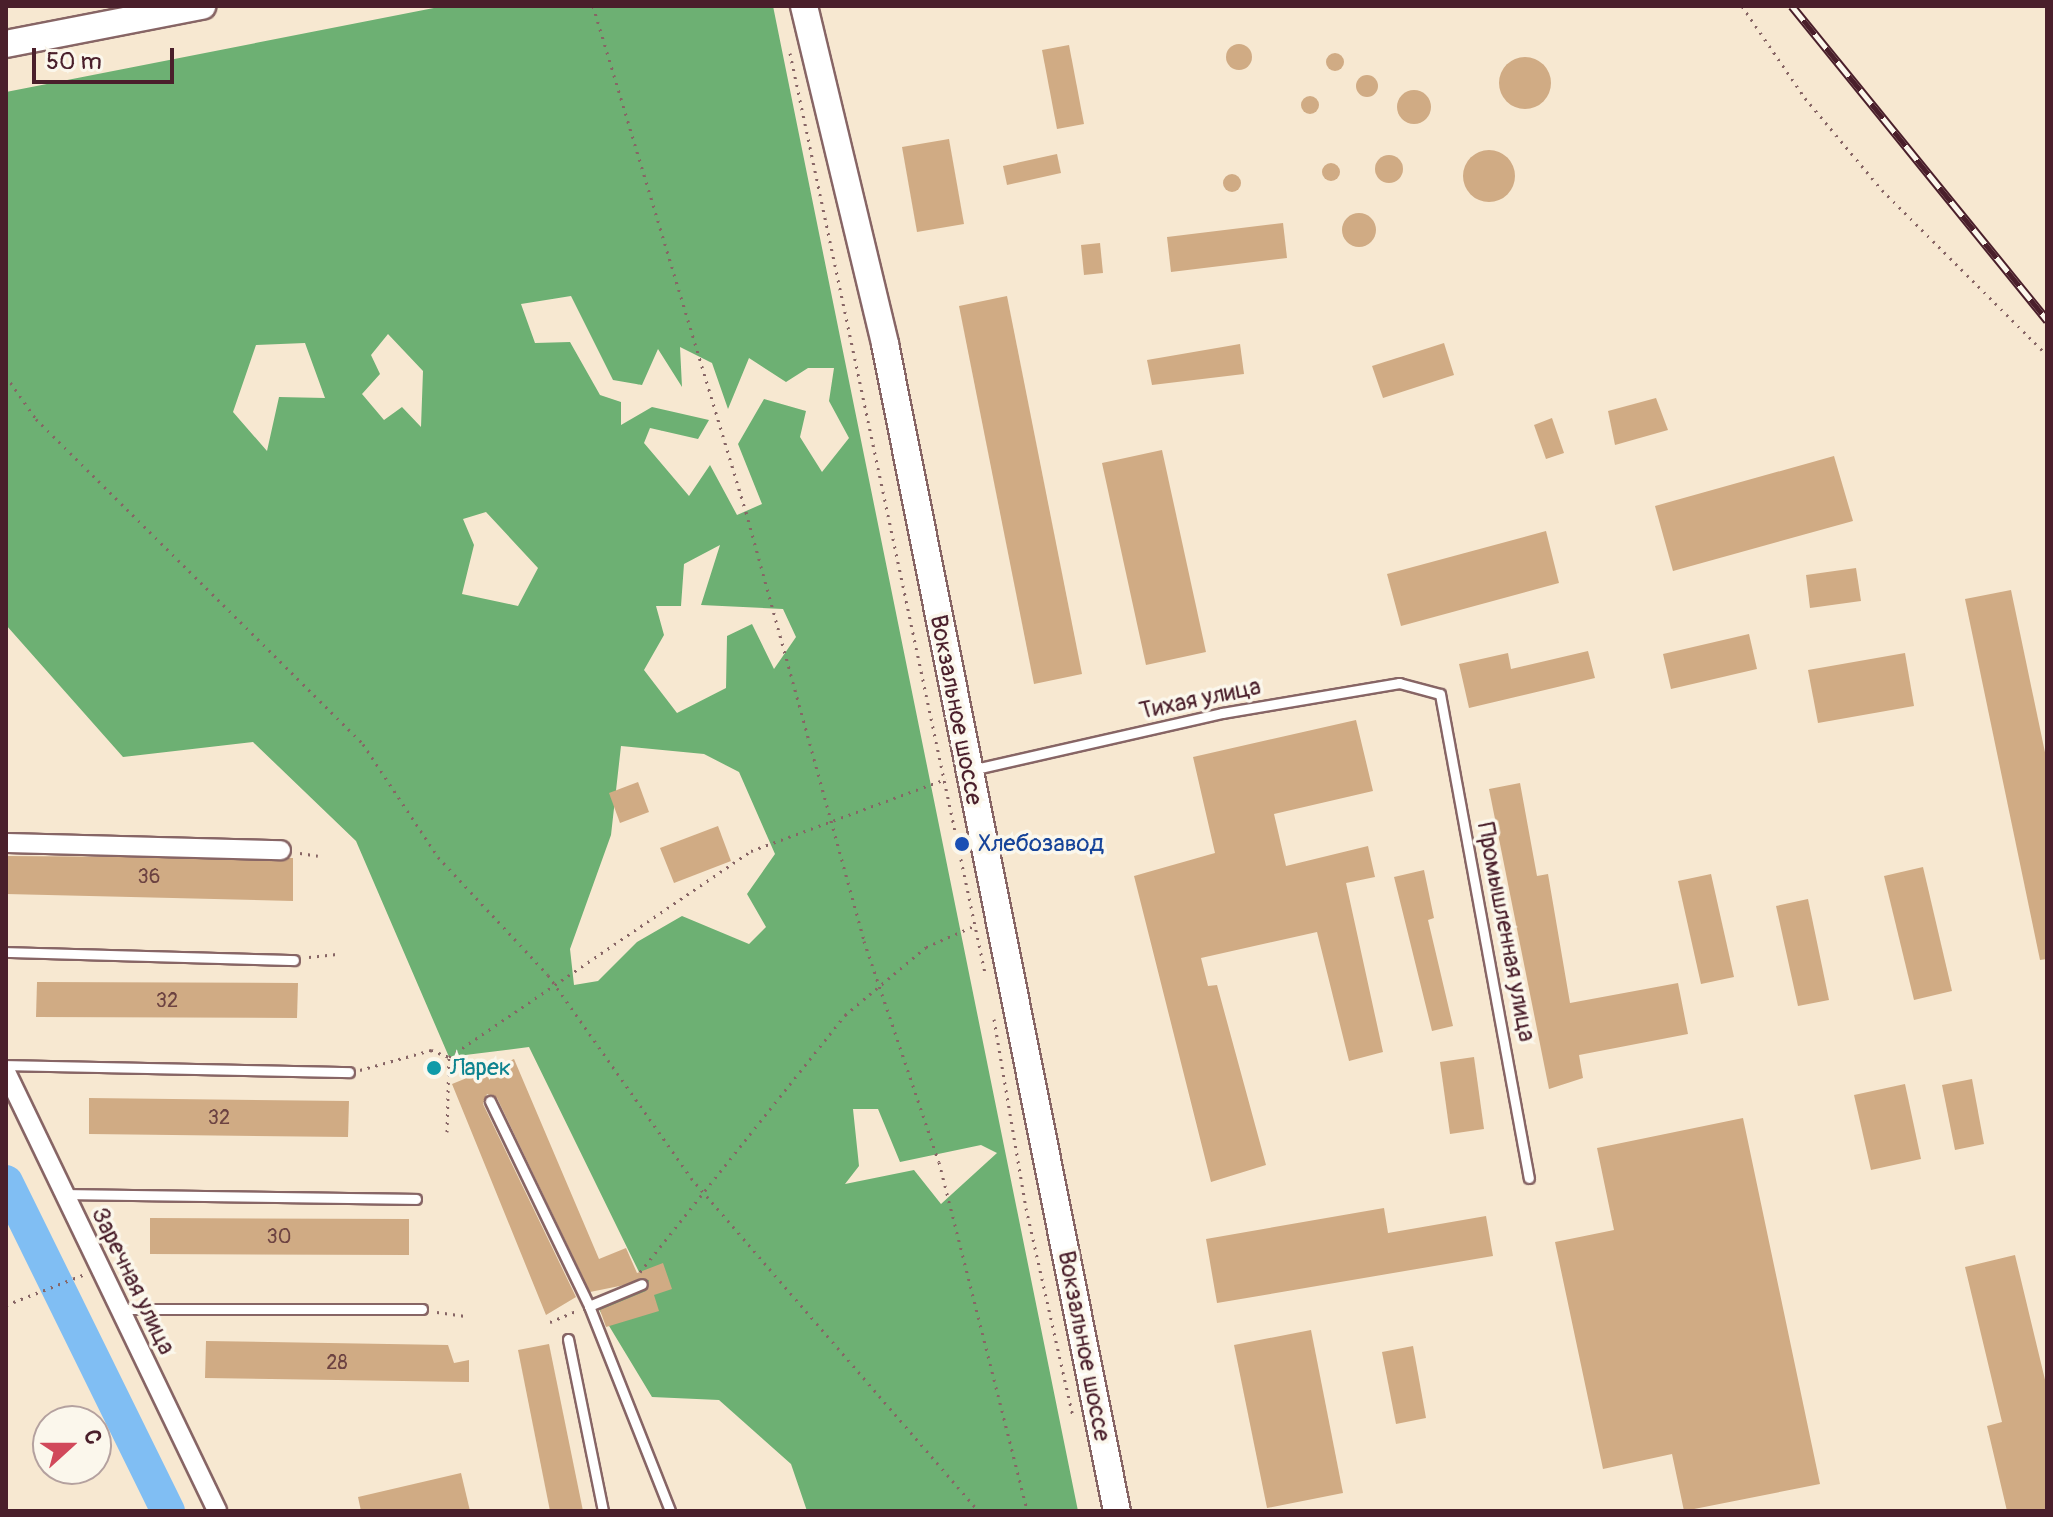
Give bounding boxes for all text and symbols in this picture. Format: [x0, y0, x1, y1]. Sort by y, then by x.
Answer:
scale bar [36, 32, 178, 82]
text: 50 m [46, 47, 102, 76]
street label: Вокзальное шоссе [923, 612, 989, 808]
street label: Тихая улица [1137, 672, 1263, 726]
street label: Промышленная улица [1471, 820, 1541, 1044]
place label: Хлебозавод [978, 830, 1104, 858]
marker: Хлебозавод [953, 835, 971, 853]
house number: 36 [138, 864, 160, 888]
house number: 32 [156, 988, 178, 1012]
place label: Ларек [450, 1054, 511, 1082]
marker: Ларек [425, 1059, 443, 1077]
house number: 32 [208, 1105, 230, 1129]
street label: Заречная улица [85, 1203, 181, 1359]
house number: 30 [267, 1224, 291, 1248]
street label: Вокзальное шоссе [1051, 1248, 1117, 1444]
house number: 28 [326, 1350, 348, 1374]
north arrow [32, 1405, 112, 1485]
text: С [77, 1426, 108, 1448]

